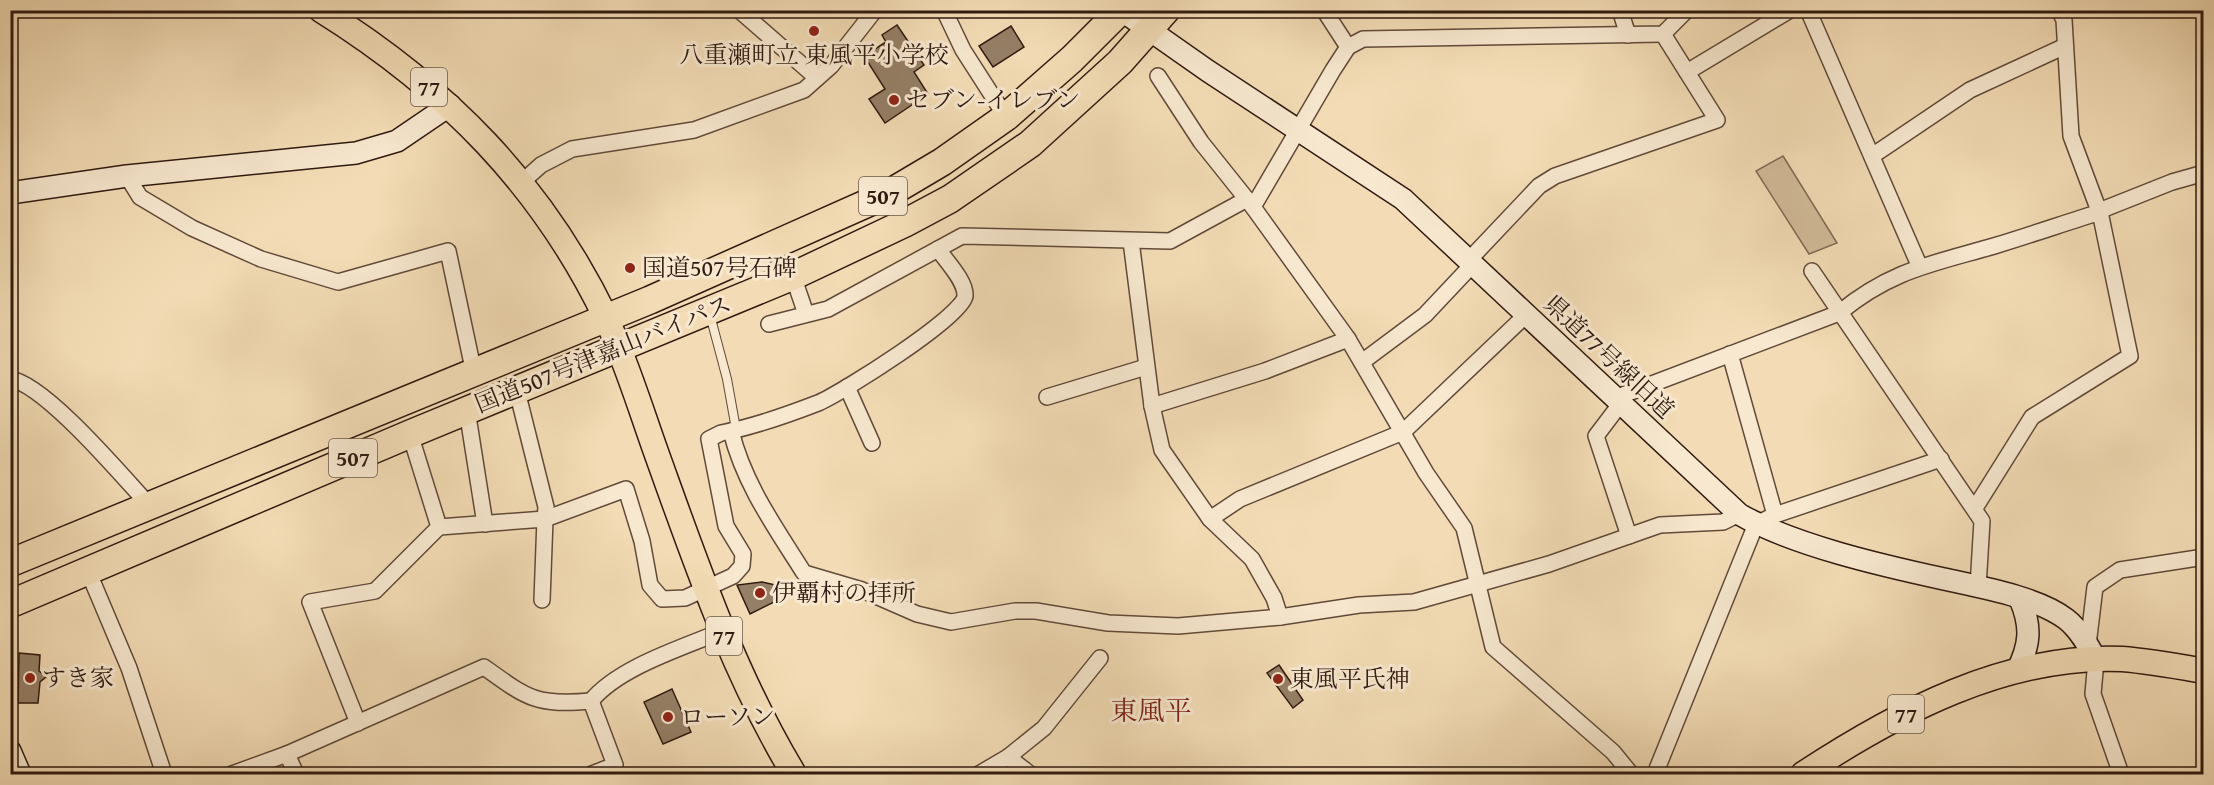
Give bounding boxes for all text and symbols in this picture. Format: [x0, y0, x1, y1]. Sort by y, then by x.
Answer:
marker: 八重瀬町立 東風平小学校 [807, 24, 821, 38]
place label: 八重瀬町立 東風平小学校 [679, 37, 949, 72]
road number: 77 [411, 68, 447, 106]
place label: セブン-イレブン [906, 82, 1080, 117]
marker: セブン-イレブン [887, 93, 901, 107]
road number: 507 [859, 177, 907, 215]
place label: 国道507号石碑 [642, 250, 797, 285]
marker: 国道507号石碑 [623, 261, 637, 275]
street label: 国道507号津嘉山バイパス [469, 286, 736, 421]
street label: 県道77号線旧道 [1536, 287, 1682, 426]
road number: 507 [329, 439, 377, 477]
place label: 伊覇村の拝所 [772, 575, 916, 610]
marker: 伊覇村の拝所 [753, 586, 767, 600]
road number: 77 [706, 617, 742, 655]
place label: すき家 [42, 660, 114, 695]
place label: 東風平氏神 [1290, 661, 1410, 696]
marker: すき家 [23, 671, 37, 685]
marker: 東風平氏神 [1271, 672, 1285, 686]
district label: 東風平 [1111, 690, 1192, 730]
road number: 77 [1888, 695, 1924, 733]
place label: ローソン [680, 699, 775, 734]
marker: ローソン [661, 710, 675, 724]

